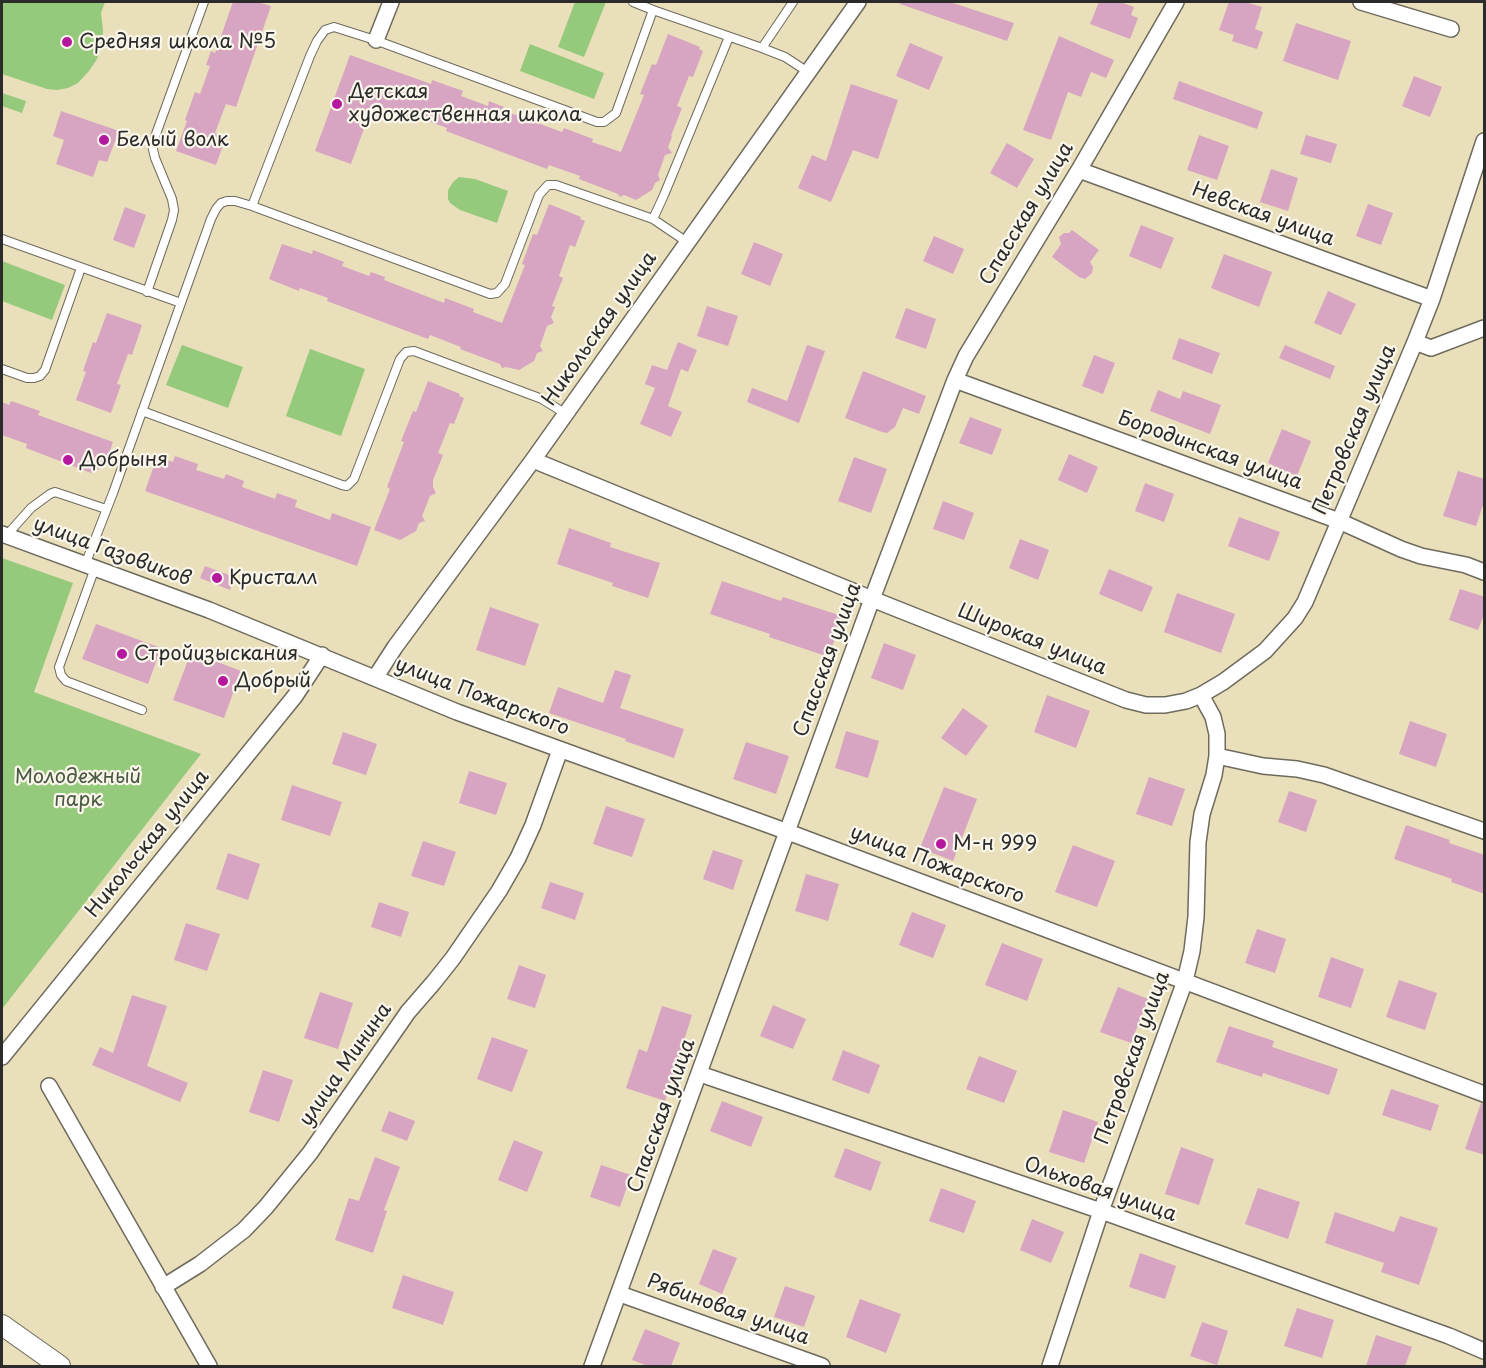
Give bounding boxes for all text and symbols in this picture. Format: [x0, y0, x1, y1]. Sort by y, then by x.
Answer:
place label: Средняя школа №5 [79, 30, 276, 54]
marker: Средняя школа №5 [60, 35, 74, 49]
place label: Детская художественная школа [349, 80, 582, 127]
marker: Детская художественная школа [330, 97, 344, 111]
place label: Белый волк [116, 128, 229, 152]
marker: Белый волк [97, 133, 111, 147]
street label: Спасская улица [975, 138, 1079, 290]
street label: Невская улица [1188, 178, 1338, 252]
street label: Никольская улица [538, 247, 662, 411]
street label: Петровская улица [1308, 341, 1402, 519]
street label: Бородинская улица [1115, 406, 1305, 496]
place label: Добрыня [80, 448, 168, 472]
marker: Добрыня [61, 453, 75, 467]
street label: улица Газовиков [30, 512, 194, 592]
place label: Кристалл [229, 566, 317, 590]
marker: Кристалл [210, 571, 224, 585]
street label: Спасская улица [789, 580, 867, 740]
street label: Широкая улица [954, 599, 1110, 681]
place label: Стройизыскания [134, 642, 298, 666]
marker: Стройизыскания [115, 647, 129, 661]
street label: улица Пожарского [391, 653, 573, 741]
place label: Добрый [235, 669, 311, 693]
marker: Добрый [216, 674, 230, 688]
park label: Молодежный парк [15, 765, 141, 812]
street label: Никольская улица [81, 766, 215, 922]
street label: улица Пожарского [846, 821, 1028, 909]
place label: М-н 999 [953, 832, 1037, 856]
marker: М-н 999 [934, 837, 948, 851]
street label: Петровская улица [1091, 968, 1175, 1148]
street label: улица Минина [295, 999, 397, 1131]
street label: Спасская улица [623, 1036, 701, 1196]
street label: Ольховая улица [1021, 1153, 1179, 1227]
street label: Рябиновая улица [643, 1269, 813, 1351]

